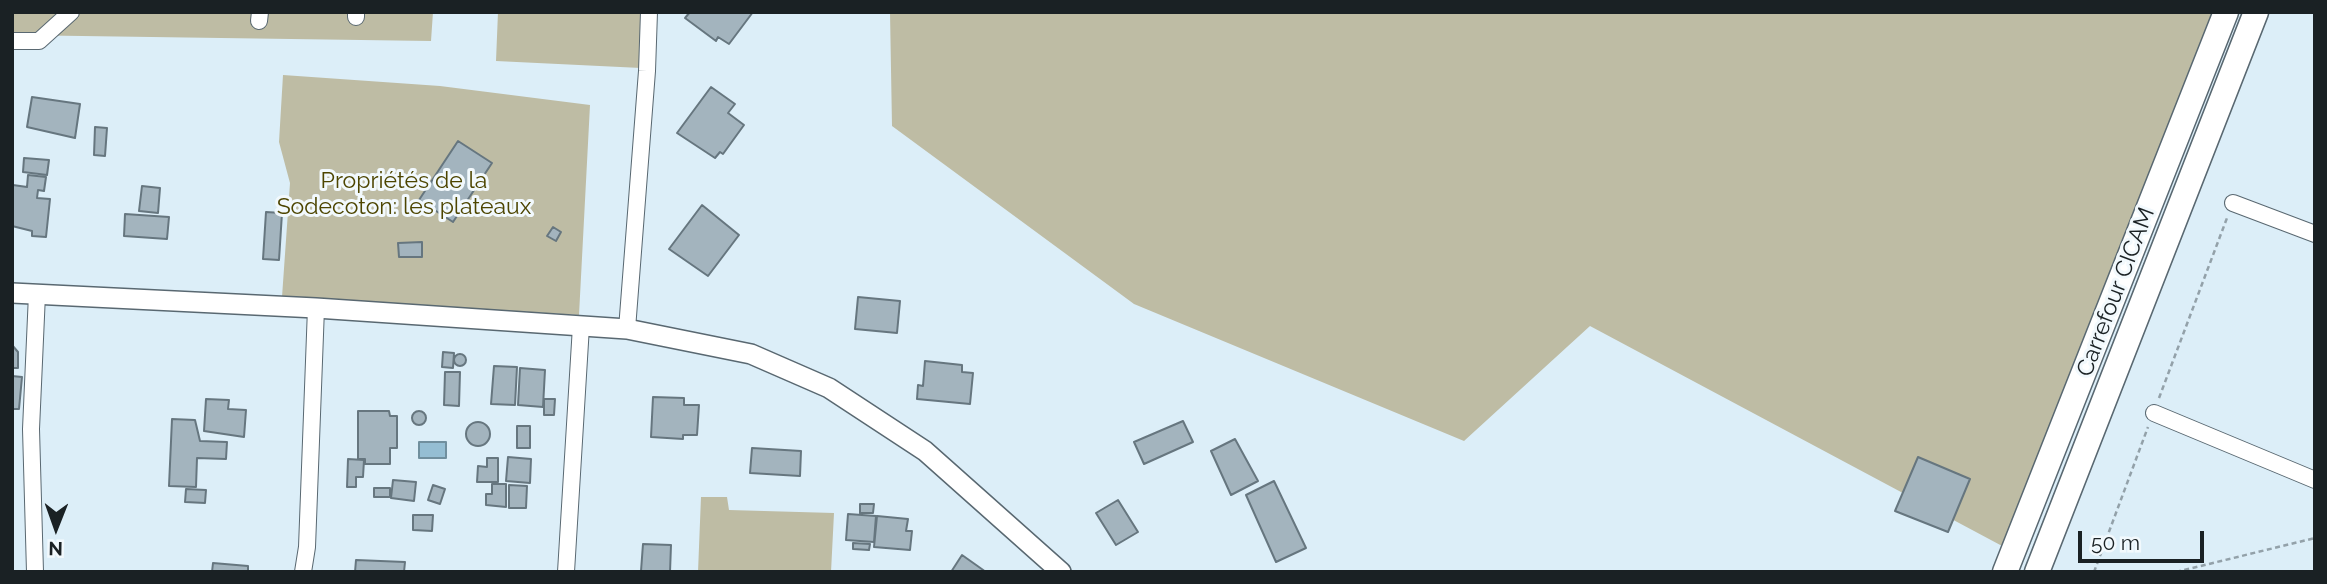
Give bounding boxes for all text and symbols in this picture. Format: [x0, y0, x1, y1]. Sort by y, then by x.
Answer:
park label: Propriétés de la Sodecoton: les plateaux [277, 167, 531, 221]
street label: Carrefour CICAM [2071, 204, 2161, 380]
north arrow [21, 493, 91, 563]
scale bar [2082, 518, 2208, 562]
text: 50 m [2091, 530, 2140, 555]
text: N [48, 538, 63, 560]

